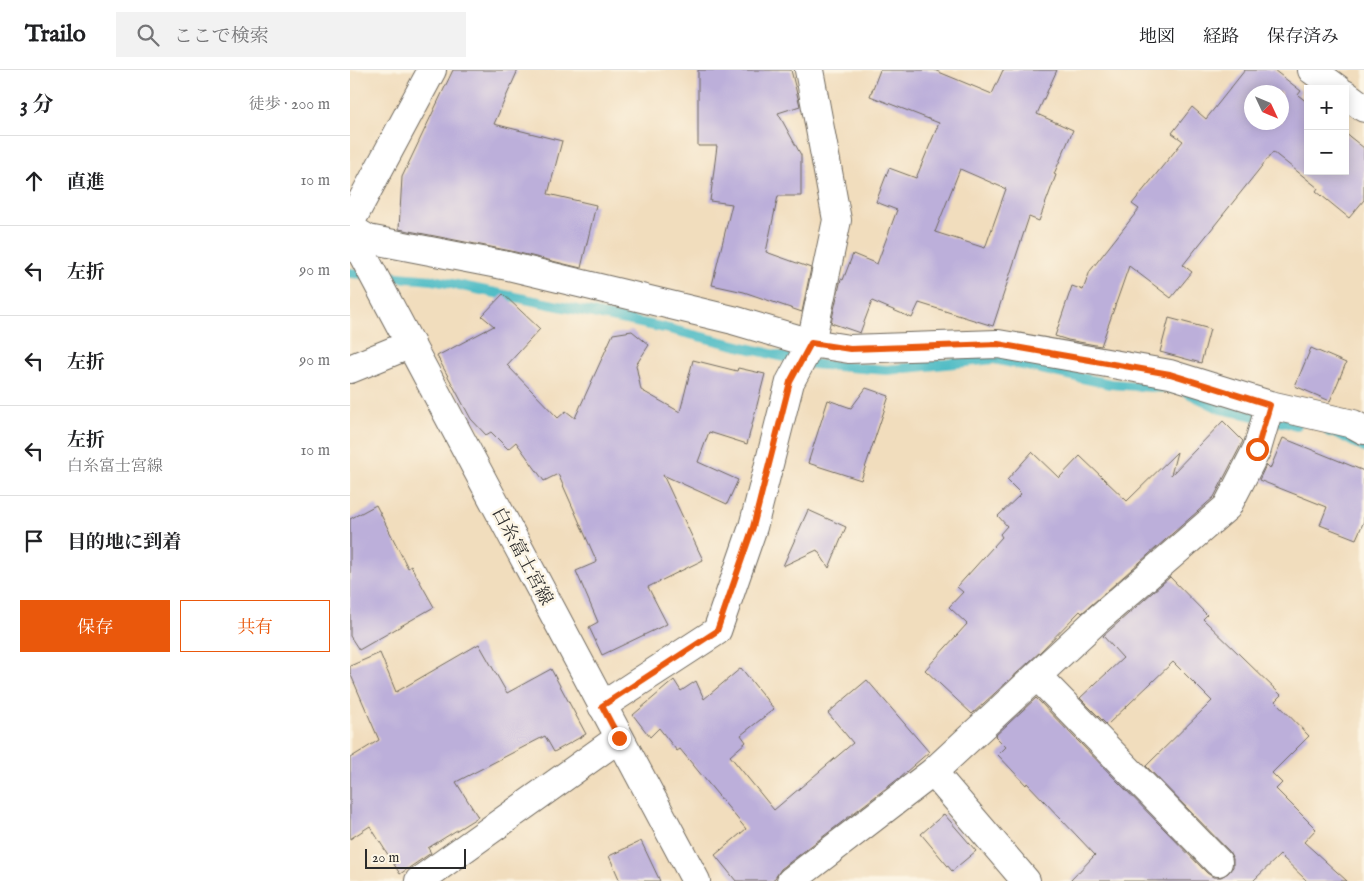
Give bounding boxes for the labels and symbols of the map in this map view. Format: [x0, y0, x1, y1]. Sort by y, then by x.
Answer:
north arrow [1244, 85, 1289, 130]
route start [1246, 438, 1269, 461]
street label: 白糸富士宮線 [486, 504, 557, 610]
route end [608, 727, 631, 750]
scale bar [365, 846, 466, 869]

